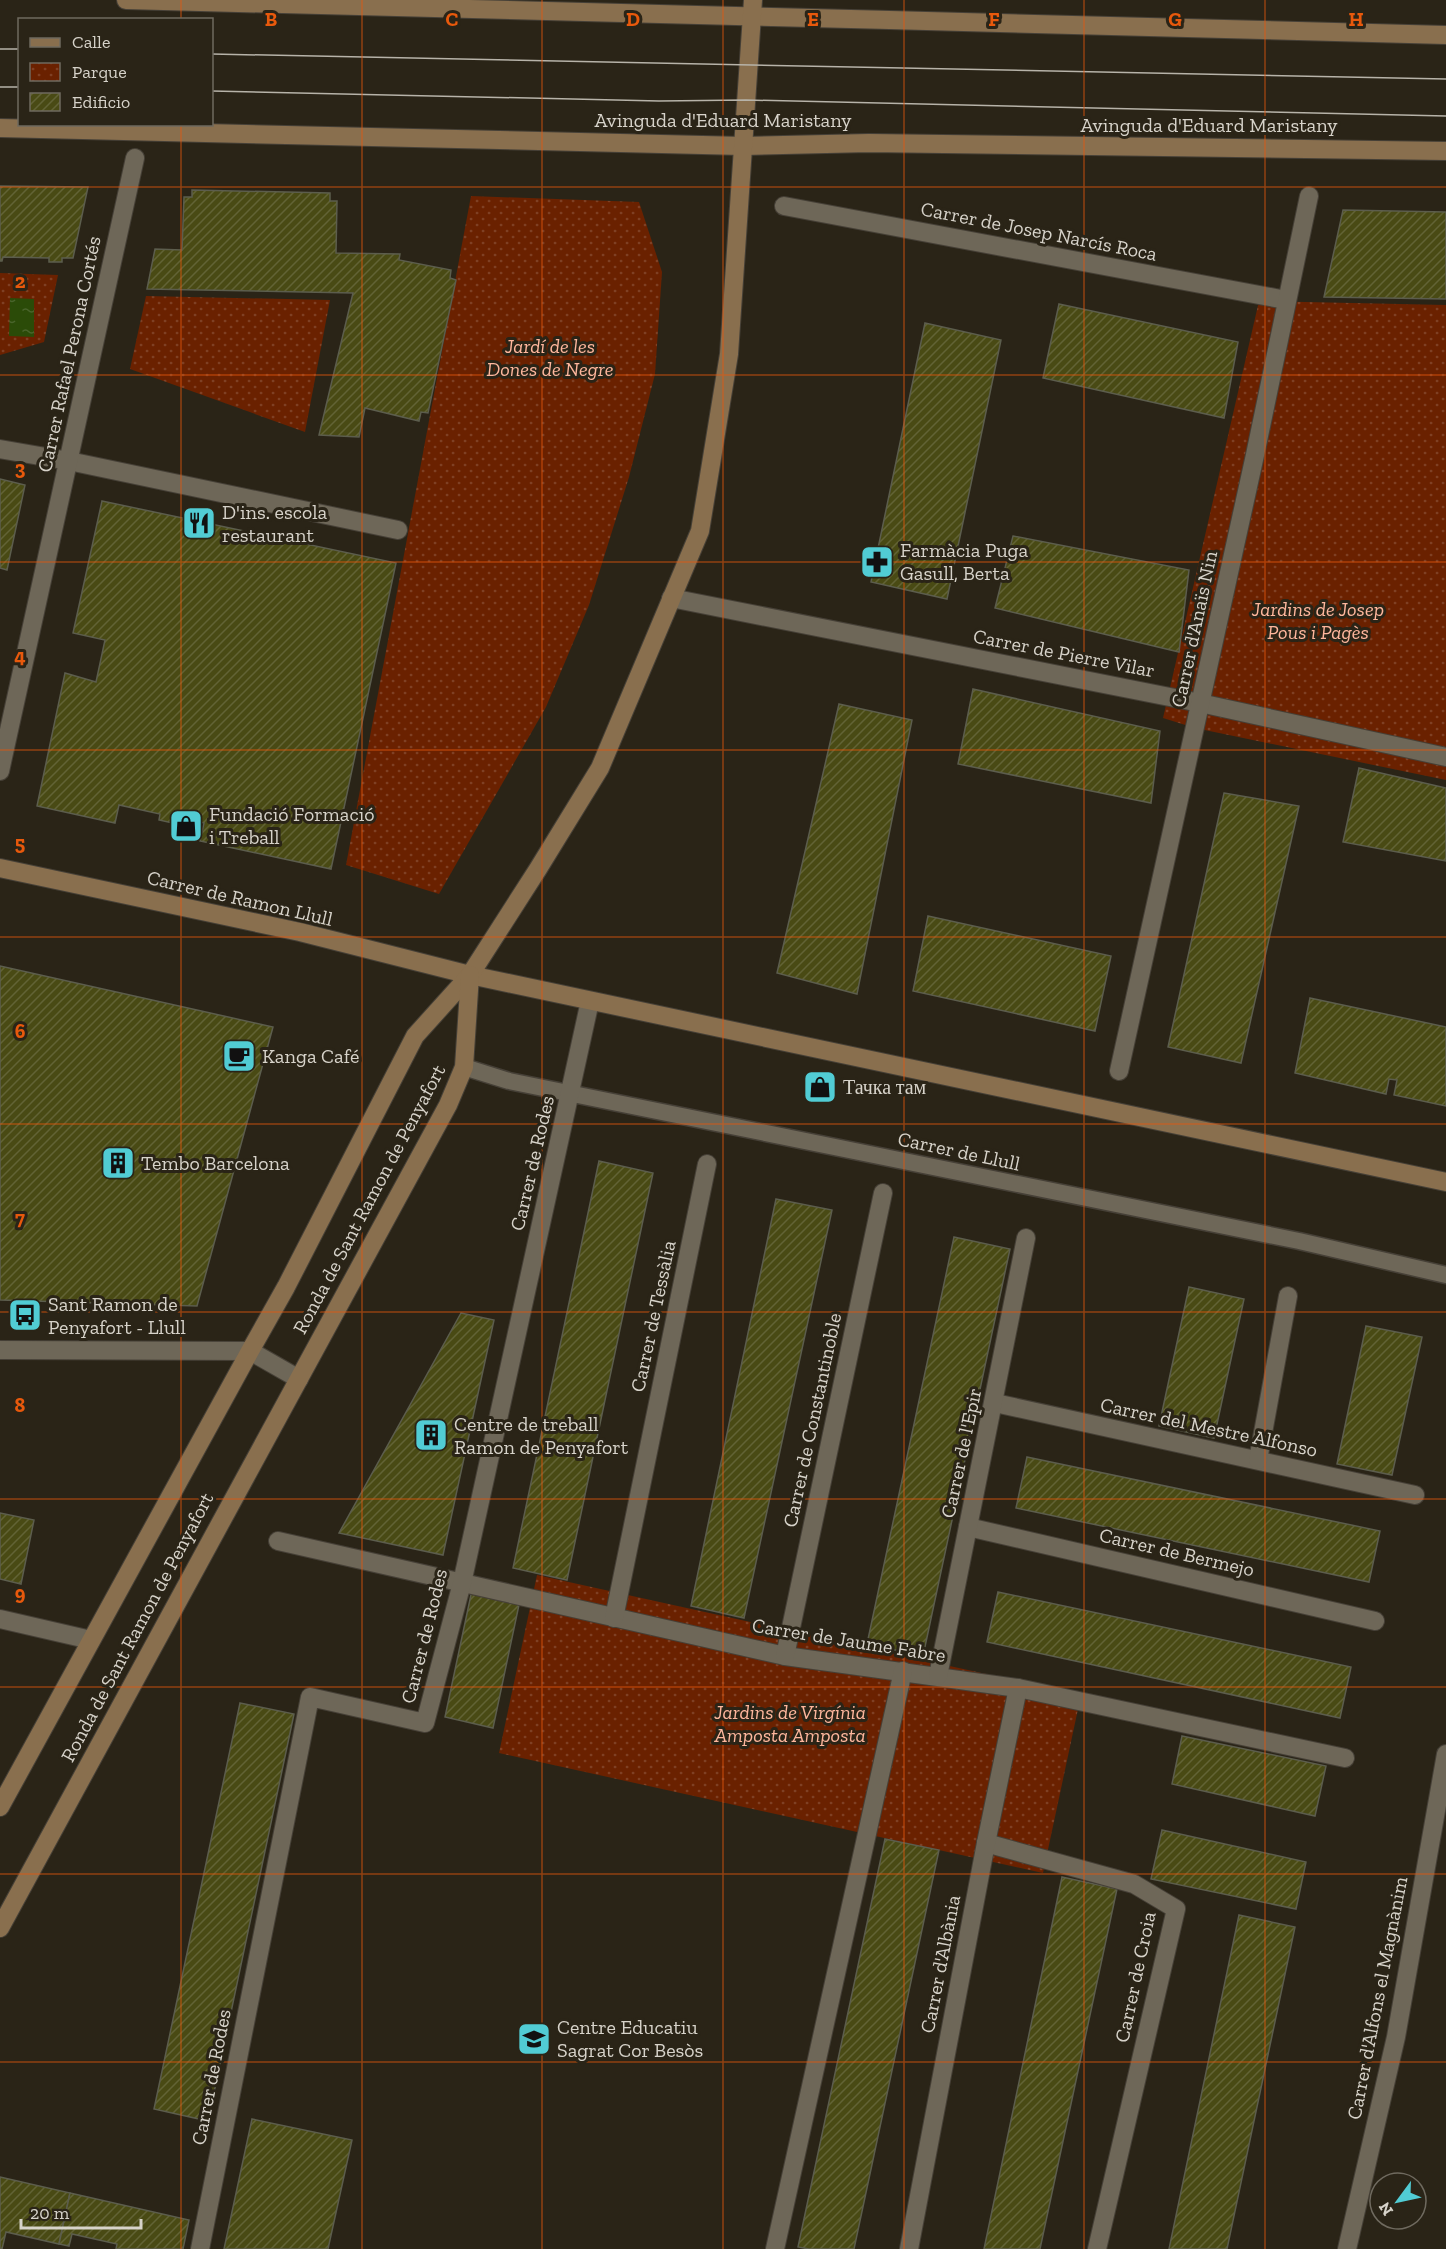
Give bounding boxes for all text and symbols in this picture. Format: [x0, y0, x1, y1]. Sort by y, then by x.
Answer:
text: B [265, 7, 277, 31]
text: C [446, 7, 459, 31]
text: D [626, 7, 640, 31]
text: E [807, 7, 819, 31]
text: F [988, 7, 1000, 31]
text: G [1168, 7, 1182, 31]
text: H [1348, 7, 1364, 31]
legend [18, 18, 213, 126]
text: Calle [72, 31, 110, 53]
text: Parque [72, 61, 127, 83]
text: Edificio [72, 91, 130, 113]
street label: Avinguda d'Eduard Maristany [595, 108, 852, 132]
street label: Avinguda d'Eduard Maristany [1081, 113, 1338, 137]
street label: Carrer de Josep Narcís Roca [919, 196, 1160, 266]
street label: Carrer Rafael Perona Cortés [32, 234, 106, 474]
text: 2 [15, 269, 26, 293]
park label: Jardí de les Dones de Negre [486, 334, 614, 381]
text: 3 [15, 456, 26, 480]
place label: D'ins. escola restaurant [222, 500, 327, 547]
restaurant icon: D'ins. escola restaurant [181, 505, 217, 541]
place label: Farmàcia Puga Gasull, Berta [900, 538, 1029, 585]
pharmacy icon: Farmàcia Puga Gasull, Berta [859, 544, 895, 580]
street label: Carrer d'Anaïs Nin [1166, 548, 1222, 709]
park label: Jardins de Josep Pous i Pagès [1251, 597, 1384, 644]
street label: Carrer de Pierre Vilar [971, 624, 1157, 682]
text: 4 [14, 644, 26, 668]
place label: Fundació Formació i Treball [209, 802, 375, 849]
shop icon: Fundació Formació i Treball [168, 808, 204, 844]
text: 5 [15, 831, 25, 855]
street label: Carrer de Ramon Llull [145, 865, 335, 931]
text: 6 [15, 1019, 26, 1043]
cafe icon: Kanga Café [221, 1038, 257, 1074]
place label: Kanga Café [262, 1044, 359, 1068]
street label: Ronda de Sant Ramon de Penyafort [288, 1060, 451, 1338]
shop icon: Тачка там [802, 1069, 838, 1105]
place label: Тачка там [843, 1075, 927, 1099]
street label: Carrer de Rodes [505, 1093, 559, 1233]
street label: Carrer de Llull [896, 1126, 1022, 1176]
building icon: Tembo Barcelona [100, 1145, 136, 1181]
place label: Tembo Barcelona [141, 1151, 290, 1175]
text: 7 [15, 1206, 25, 1230]
street label: Carrer de Tessàlia [625, 1238, 681, 1394]
place label: Sant Ramon de Penyafort - Llull [48, 1292, 186, 1339]
bus stop icon: Sant Ramon de Penyafort - Llull [7, 1297, 43, 1333]
street label: Carrer de Constantinoble [778, 1311, 846, 1529]
street label: Carrer de l'Epir [936, 1386, 986, 1520]
street label: Carrer del Mestre Alfonso [1098, 1392, 1320, 1462]
text: 8 [15, 1393, 26, 1417]
place label: Centre de treball Ramon de Penyafort [454, 1412, 629, 1459]
building icon: Centre de treball Ramon de Penyafort [413, 1417, 449, 1453]
street label: Ronda de Sant Ramon de Penyafort [56, 1488, 219, 1766]
street label: Carrer de Bermejo [1097, 1523, 1257, 1581]
street label: Carrer de Rodes [396, 1566, 452, 1706]
text: 9 [15, 1581, 26, 1605]
street label: Carrer de Jaume Fabre [751, 1613, 947, 1667]
park label: Jardins de Virgínia Amposta Amposta [713, 1700, 866, 1747]
street label: Carrer d'Alfons el Magnànim [1342, 1874, 1412, 2122]
street label: Carrer d'Albània [915, 1893, 965, 2035]
street label: Carrer de Croia [1109, 1909, 1161, 2045]
street label: Carrer de Rodes [186, 2007, 236, 2147]
place label: Centre Educatiu Sagrat Cor Besòs [557, 2015, 703, 2062]
school or university icon: Centre Educatiu Sagrat Cor Besòs [516, 2021, 552, 2057]
north arrow [1368, 2171, 1428, 2231]
scale bar [21, 2192, 141, 2230]
text: N [1375, 2199, 1397, 2219]
text: 20 m [30, 2202, 70, 2224]

